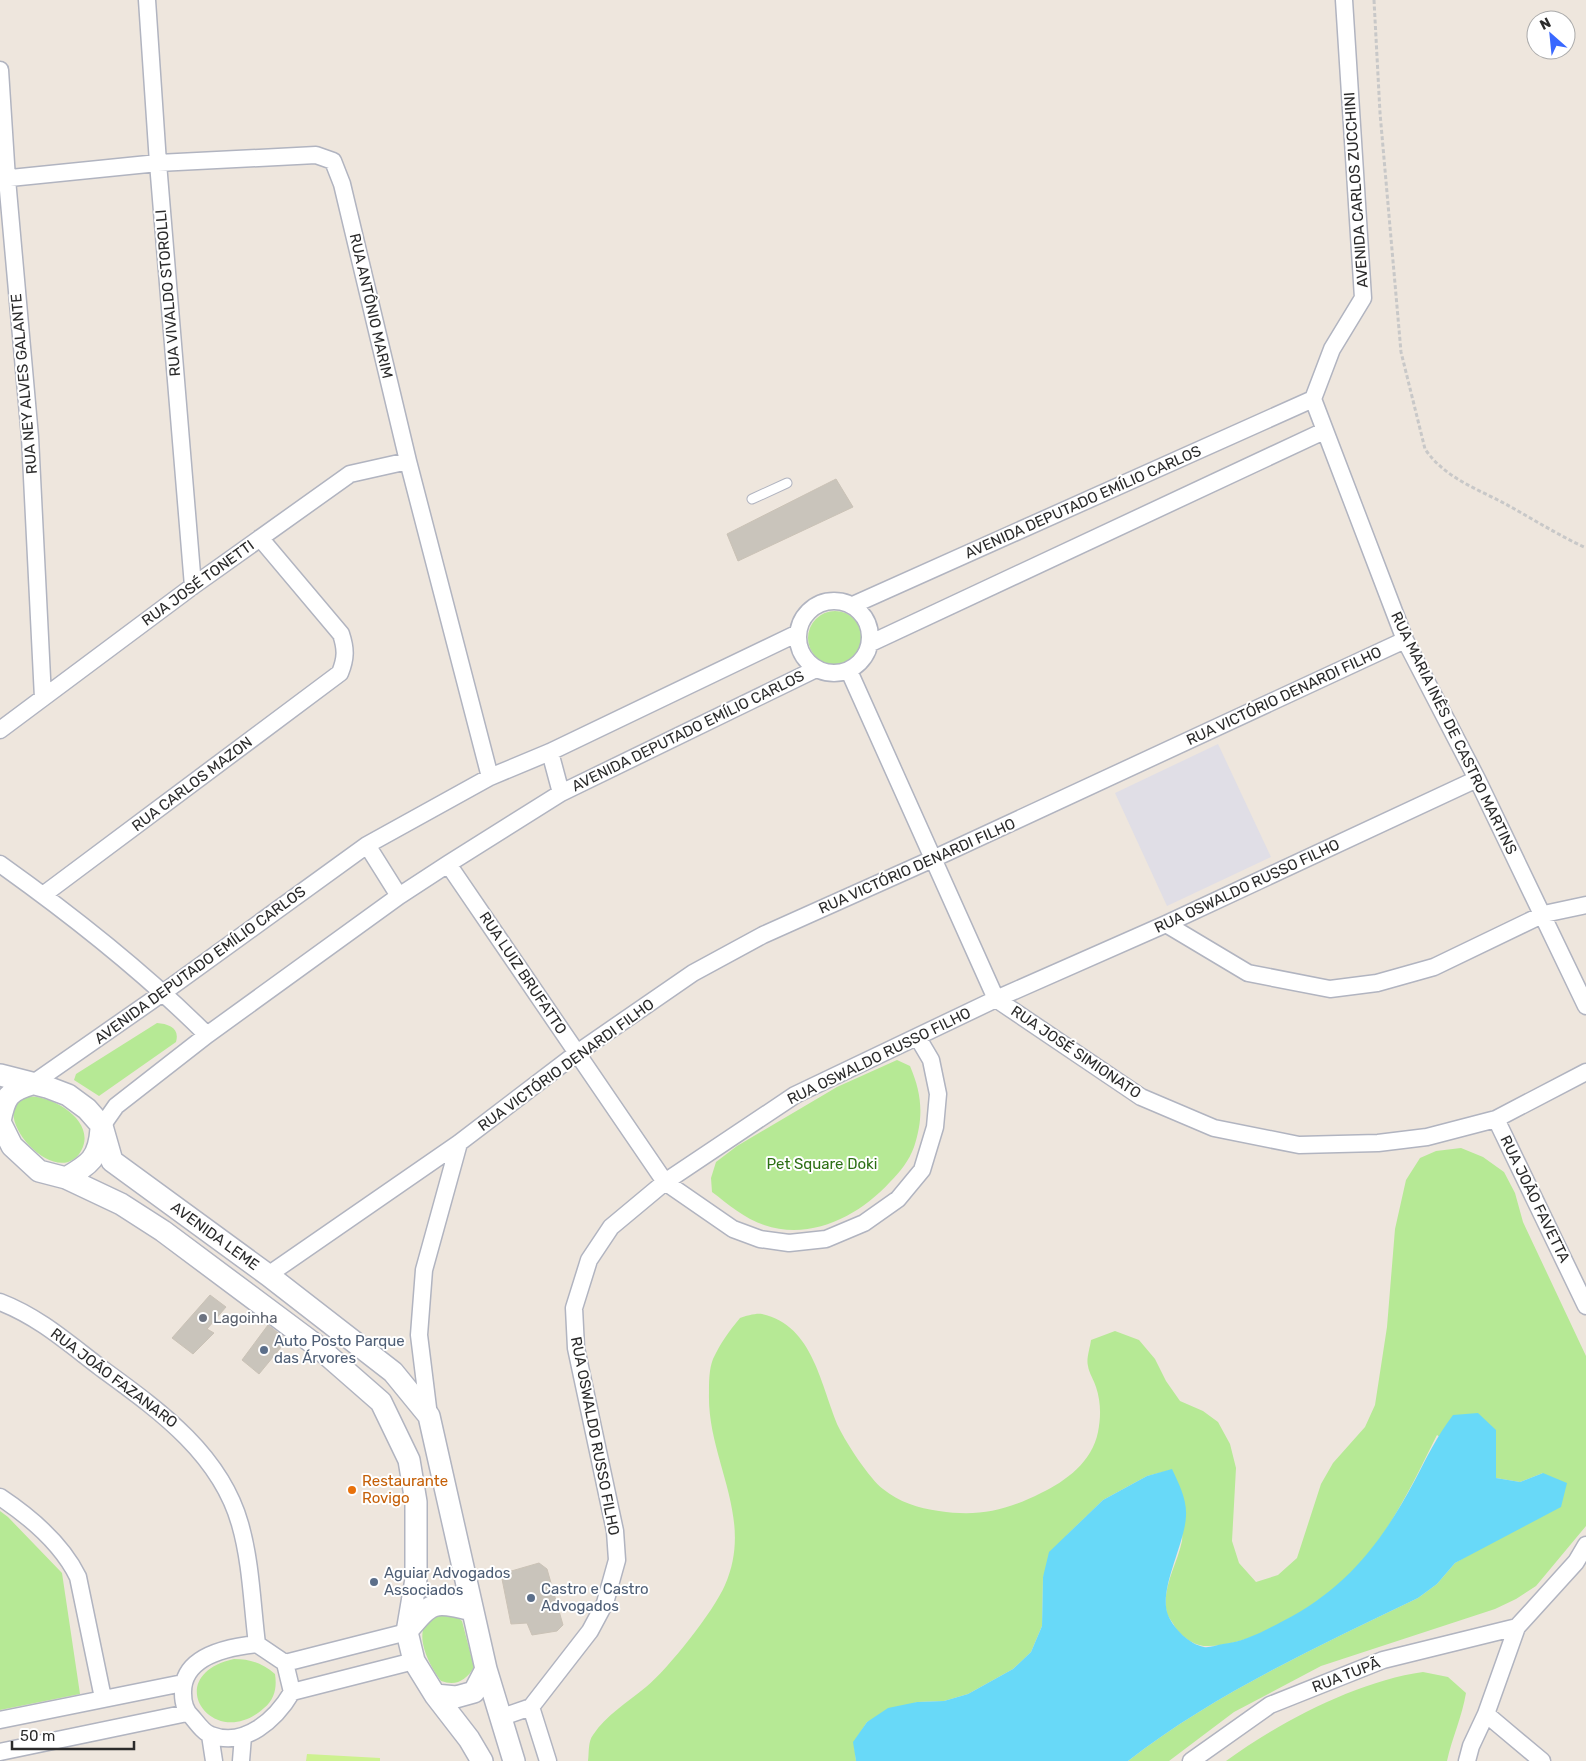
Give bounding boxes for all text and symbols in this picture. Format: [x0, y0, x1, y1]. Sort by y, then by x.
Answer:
north arrow [1526, 10, 1576, 60]
text: N [1537, 14, 1554, 34]
street label: AVENIDA CARLOS ZUCCHINI [1340, 91, 1372, 289]
street label: RUA VIVALDO STOROLLI [152, 209, 184, 377]
street label: RUA ANTÔNIO MARIM [346, 232, 396, 380]
street label: RUA NEY ALVES GALANTE [7, 293, 41, 475]
street label: AVENIDA DEPUTADO EMÍLIO CARLOS [962, 442, 1204, 562]
street label: RUA JOSÉ TONETTI [138, 536, 258, 630]
street label: RUA MARIA INÊS DE CASTRO MARTINS [1387, 609, 1521, 857]
street label: RUA VICTÓRIO DENARDI FILHO [1184, 643, 1384, 749]
street label: AVENIDA DEPUTADO EMÍLIO CARLOS [569, 667, 807, 795]
street label: RUA CARLOS MAZON [128, 733, 256, 835]
street label: RUA VICTÓRIO DENARDI FILHO [816, 814, 1018, 918]
street label: RUA OSWALDO RUSSO FILHO [1152, 835, 1342, 937]
street label: AVENIDA DEPUTADO EMÍLIO CARLOS [91, 882, 309, 1048]
street label: RUA LUIZ BRUFATTO [475, 908, 571, 1038]
street label: RUA VICTÓRIO DENARDI FILHO [474, 995, 658, 1135]
street label: RUA JOSÉ SIMIONATO [1008, 1002, 1144, 1102]
street label: RUA OSWALDO RUSSO FILHO [784, 1004, 974, 1108]
street label: RUA JOÃO FAVETTA [1496, 1132, 1574, 1266]
park label: Pet Square Doki [767, 1155, 877, 1173]
street label: AVENIDA LEME [167, 1198, 263, 1274]
place label: Lagoinha [213, 1309, 277, 1327]
marker: Lagoinha [197, 1312, 209, 1324]
street label: RUA JOÃO FAZANARO [47, 1324, 181, 1432]
place label: Auto Posto Parque das Árvores [274, 1332, 405, 1367]
street label: RUA OSWALDO RUSSO FILHO [567, 1335, 623, 1537]
marker: Auto Posto Parque das Árvores [258, 1344, 270, 1356]
place label: Restaurante Rovigo [362, 1472, 448, 1507]
marker: Restaurante Rovigo [346, 1484, 358, 1496]
place label: Aguiar Advogados Associados [384, 1564, 511, 1599]
marker: Aguiar Advogados Associados [368, 1576, 380, 1588]
place label: Castro e Castro Advogados [541, 1580, 649, 1615]
marker: Castro e Castro Advogados [525, 1592, 537, 1604]
street label: RUA TUPÃ [1309, 1654, 1383, 1696]
scale bar [12, 1718, 135, 1750]
text: 50 m [20, 1727, 55, 1745]

